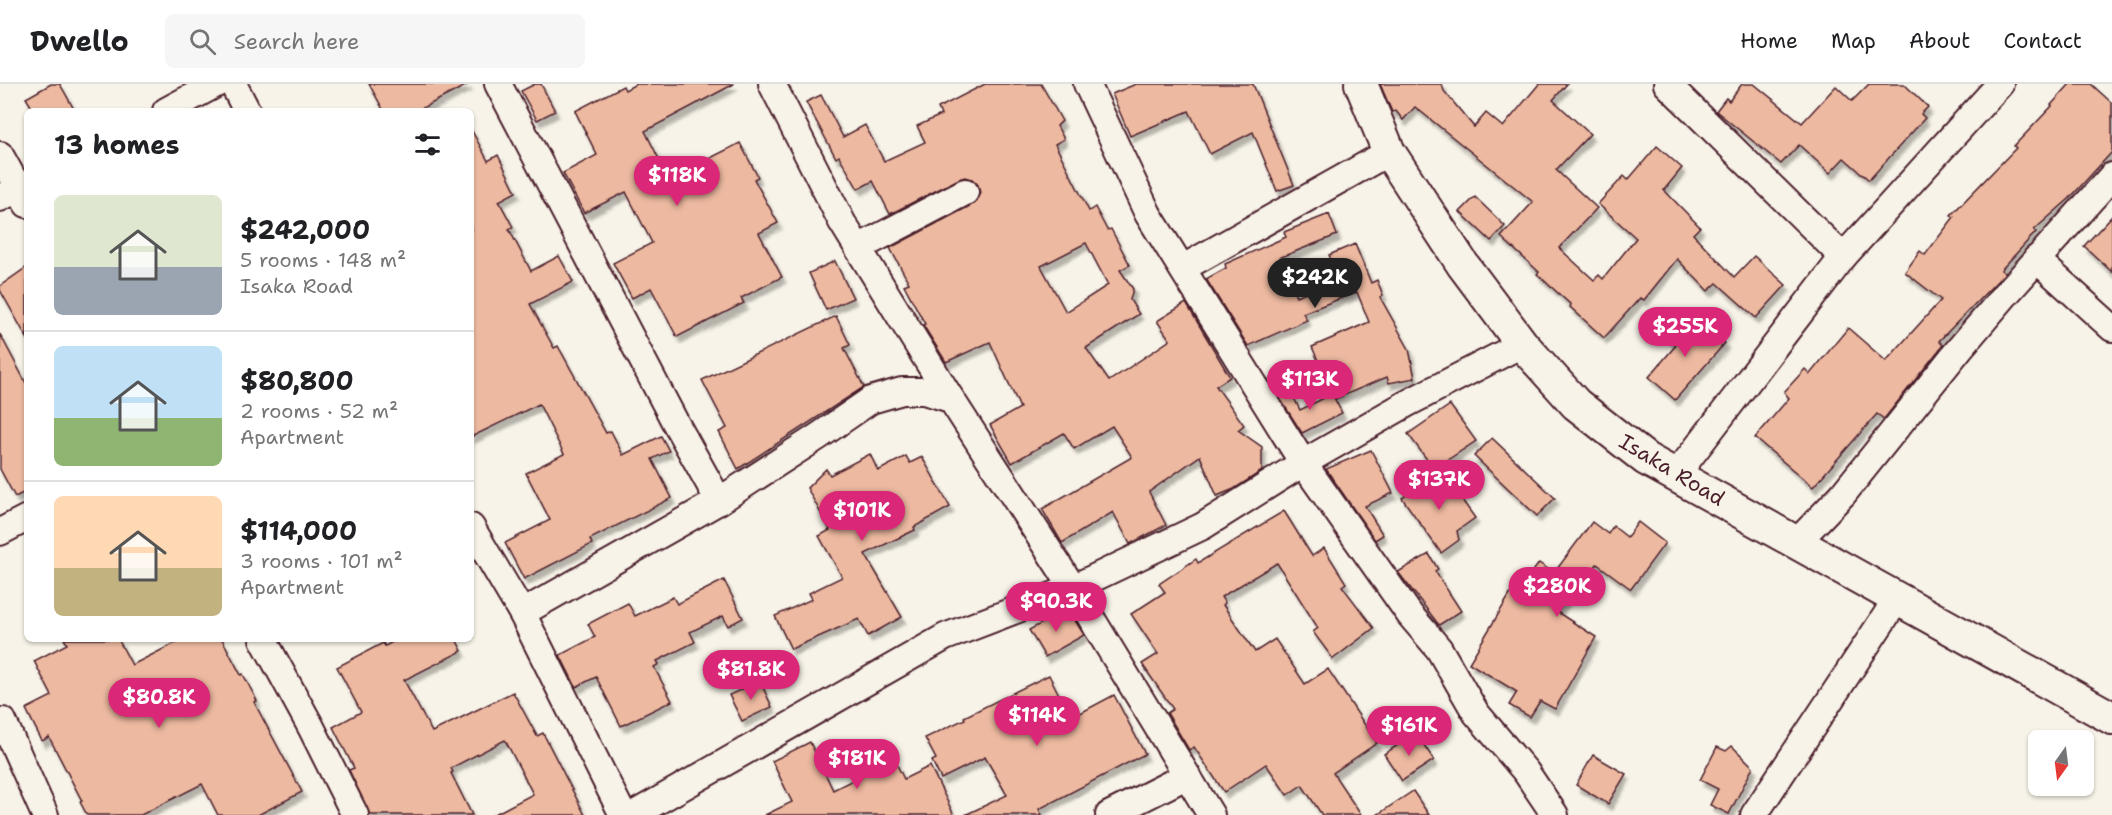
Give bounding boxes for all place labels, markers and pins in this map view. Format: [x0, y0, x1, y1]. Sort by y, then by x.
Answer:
pin: $118K [635, 156, 719, 207]
pin: $242K [1273, 258, 1357, 309]
pin: $255K [1643, 307, 1727, 358]
pin: $113K [1268, 360, 1352, 411]
pin: $137K [1397, 460, 1481, 511]
pin: $101K [820, 491, 904, 542]
pin: $280K [1515, 567, 1599, 618]
pin: $90.3K [1007, 582, 1105, 633]
pin: $81.8K [702, 650, 800, 701]
pin: $80.8K [110, 678, 208, 729]
pin: $114K [995, 696, 1079, 747]
pin: $161K [1367, 706, 1451, 757]
pin: $181K [815, 739, 899, 790]

